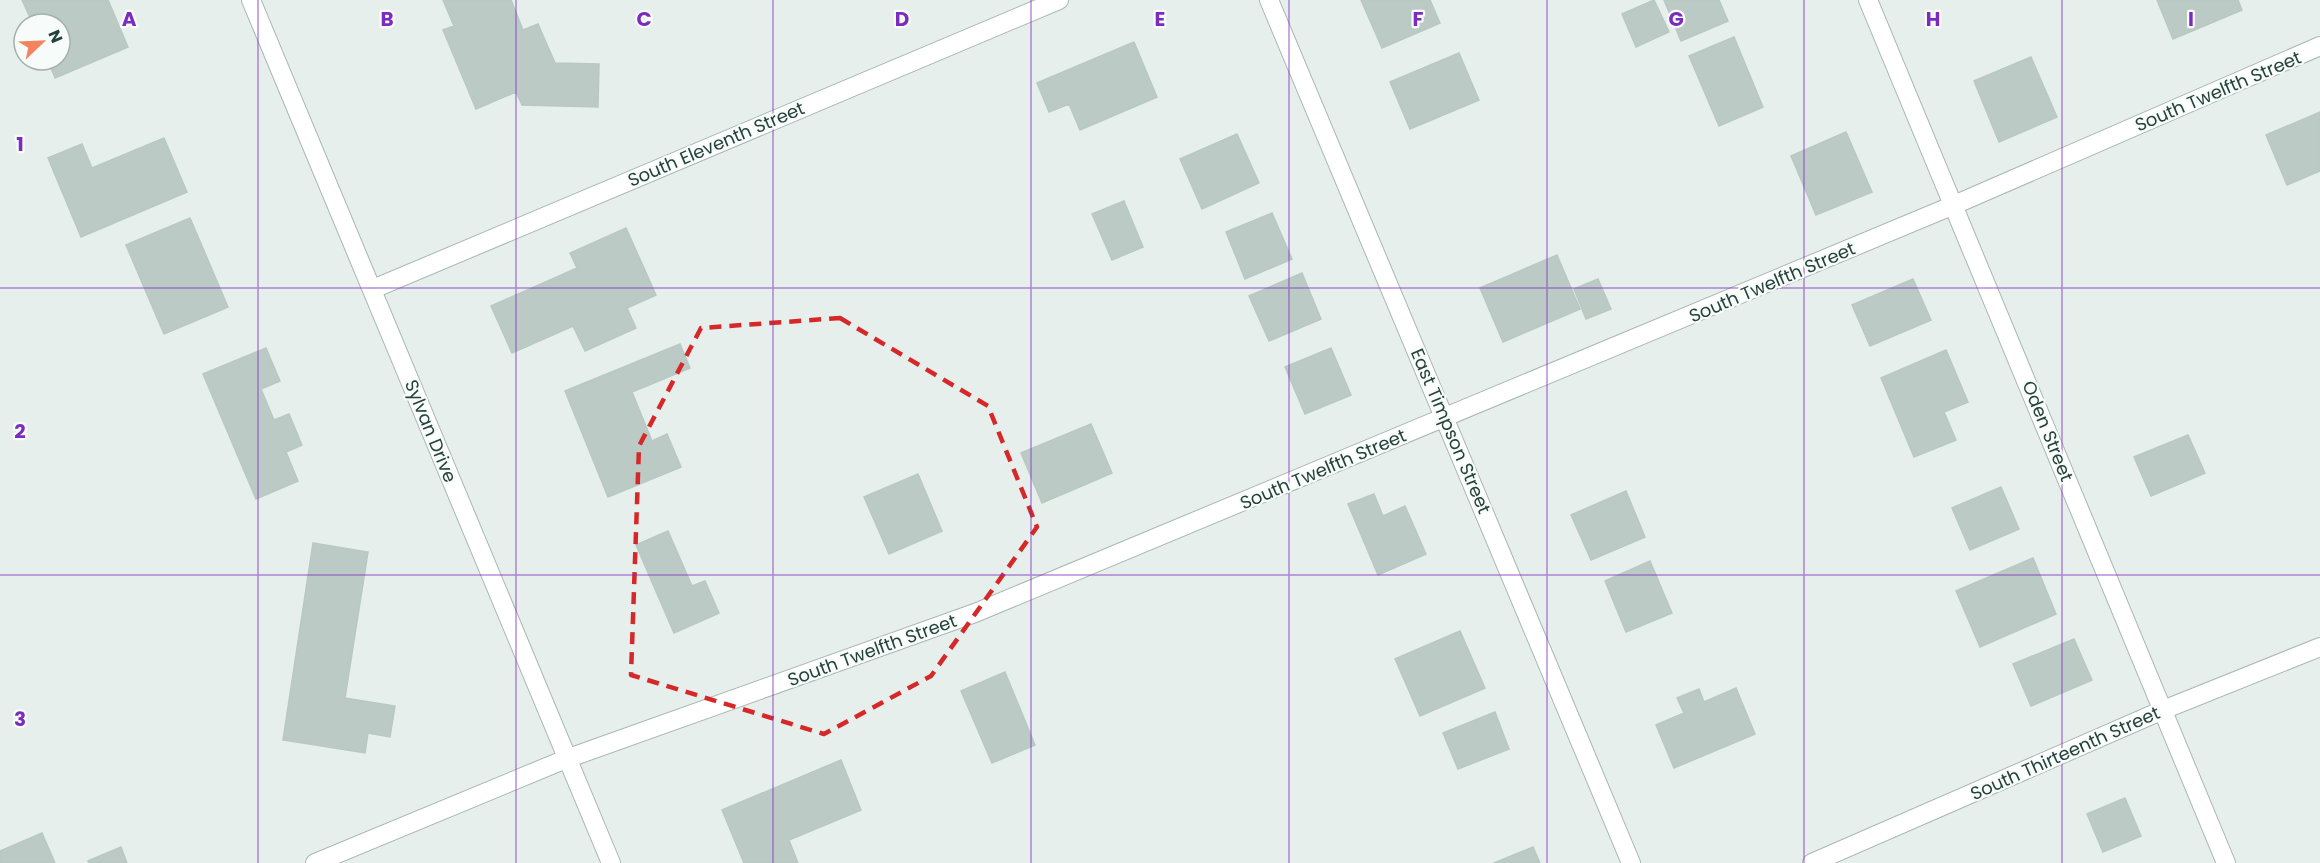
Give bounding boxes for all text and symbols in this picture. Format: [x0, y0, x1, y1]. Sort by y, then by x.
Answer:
text: A [122, 5, 137, 33]
text: B [380, 5, 394, 33]
text: C [636, 5, 652, 33]
text: D [895, 5, 909, 33]
text: E [1155, 5, 1165, 33]
text: F [1413, 5, 1424, 33]
text: G [1668, 5, 1684, 33]
text: H [1926, 5, 1940, 33]
text: I [2188, 5, 2194, 33]
north arrow [12, 12, 72, 72]
text: N [42, 26, 68, 46]
street label: South Twelfth Street [2131, 45, 2305, 137]
street label: South Eleventh Street [624, 95, 808, 193]
text: 1 [16, 130, 24, 158]
street label: South Twelfth Street [1685, 236, 1859, 328]
street label: East Timpson Street [1405, 345, 1497, 517]
street label: Sylvan Drive [399, 376, 463, 486]
street label: Oden Street [2016, 377, 2080, 485]
text: 2 [14, 417, 26, 445]
street label: South Twelfth Street [1236, 423, 1410, 515]
street label: South Twelfth Street [784, 608, 960, 692]
street label: South Thirteenth Street [1966, 700, 2164, 806]
text: 3 [14, 705, 26, 733]

